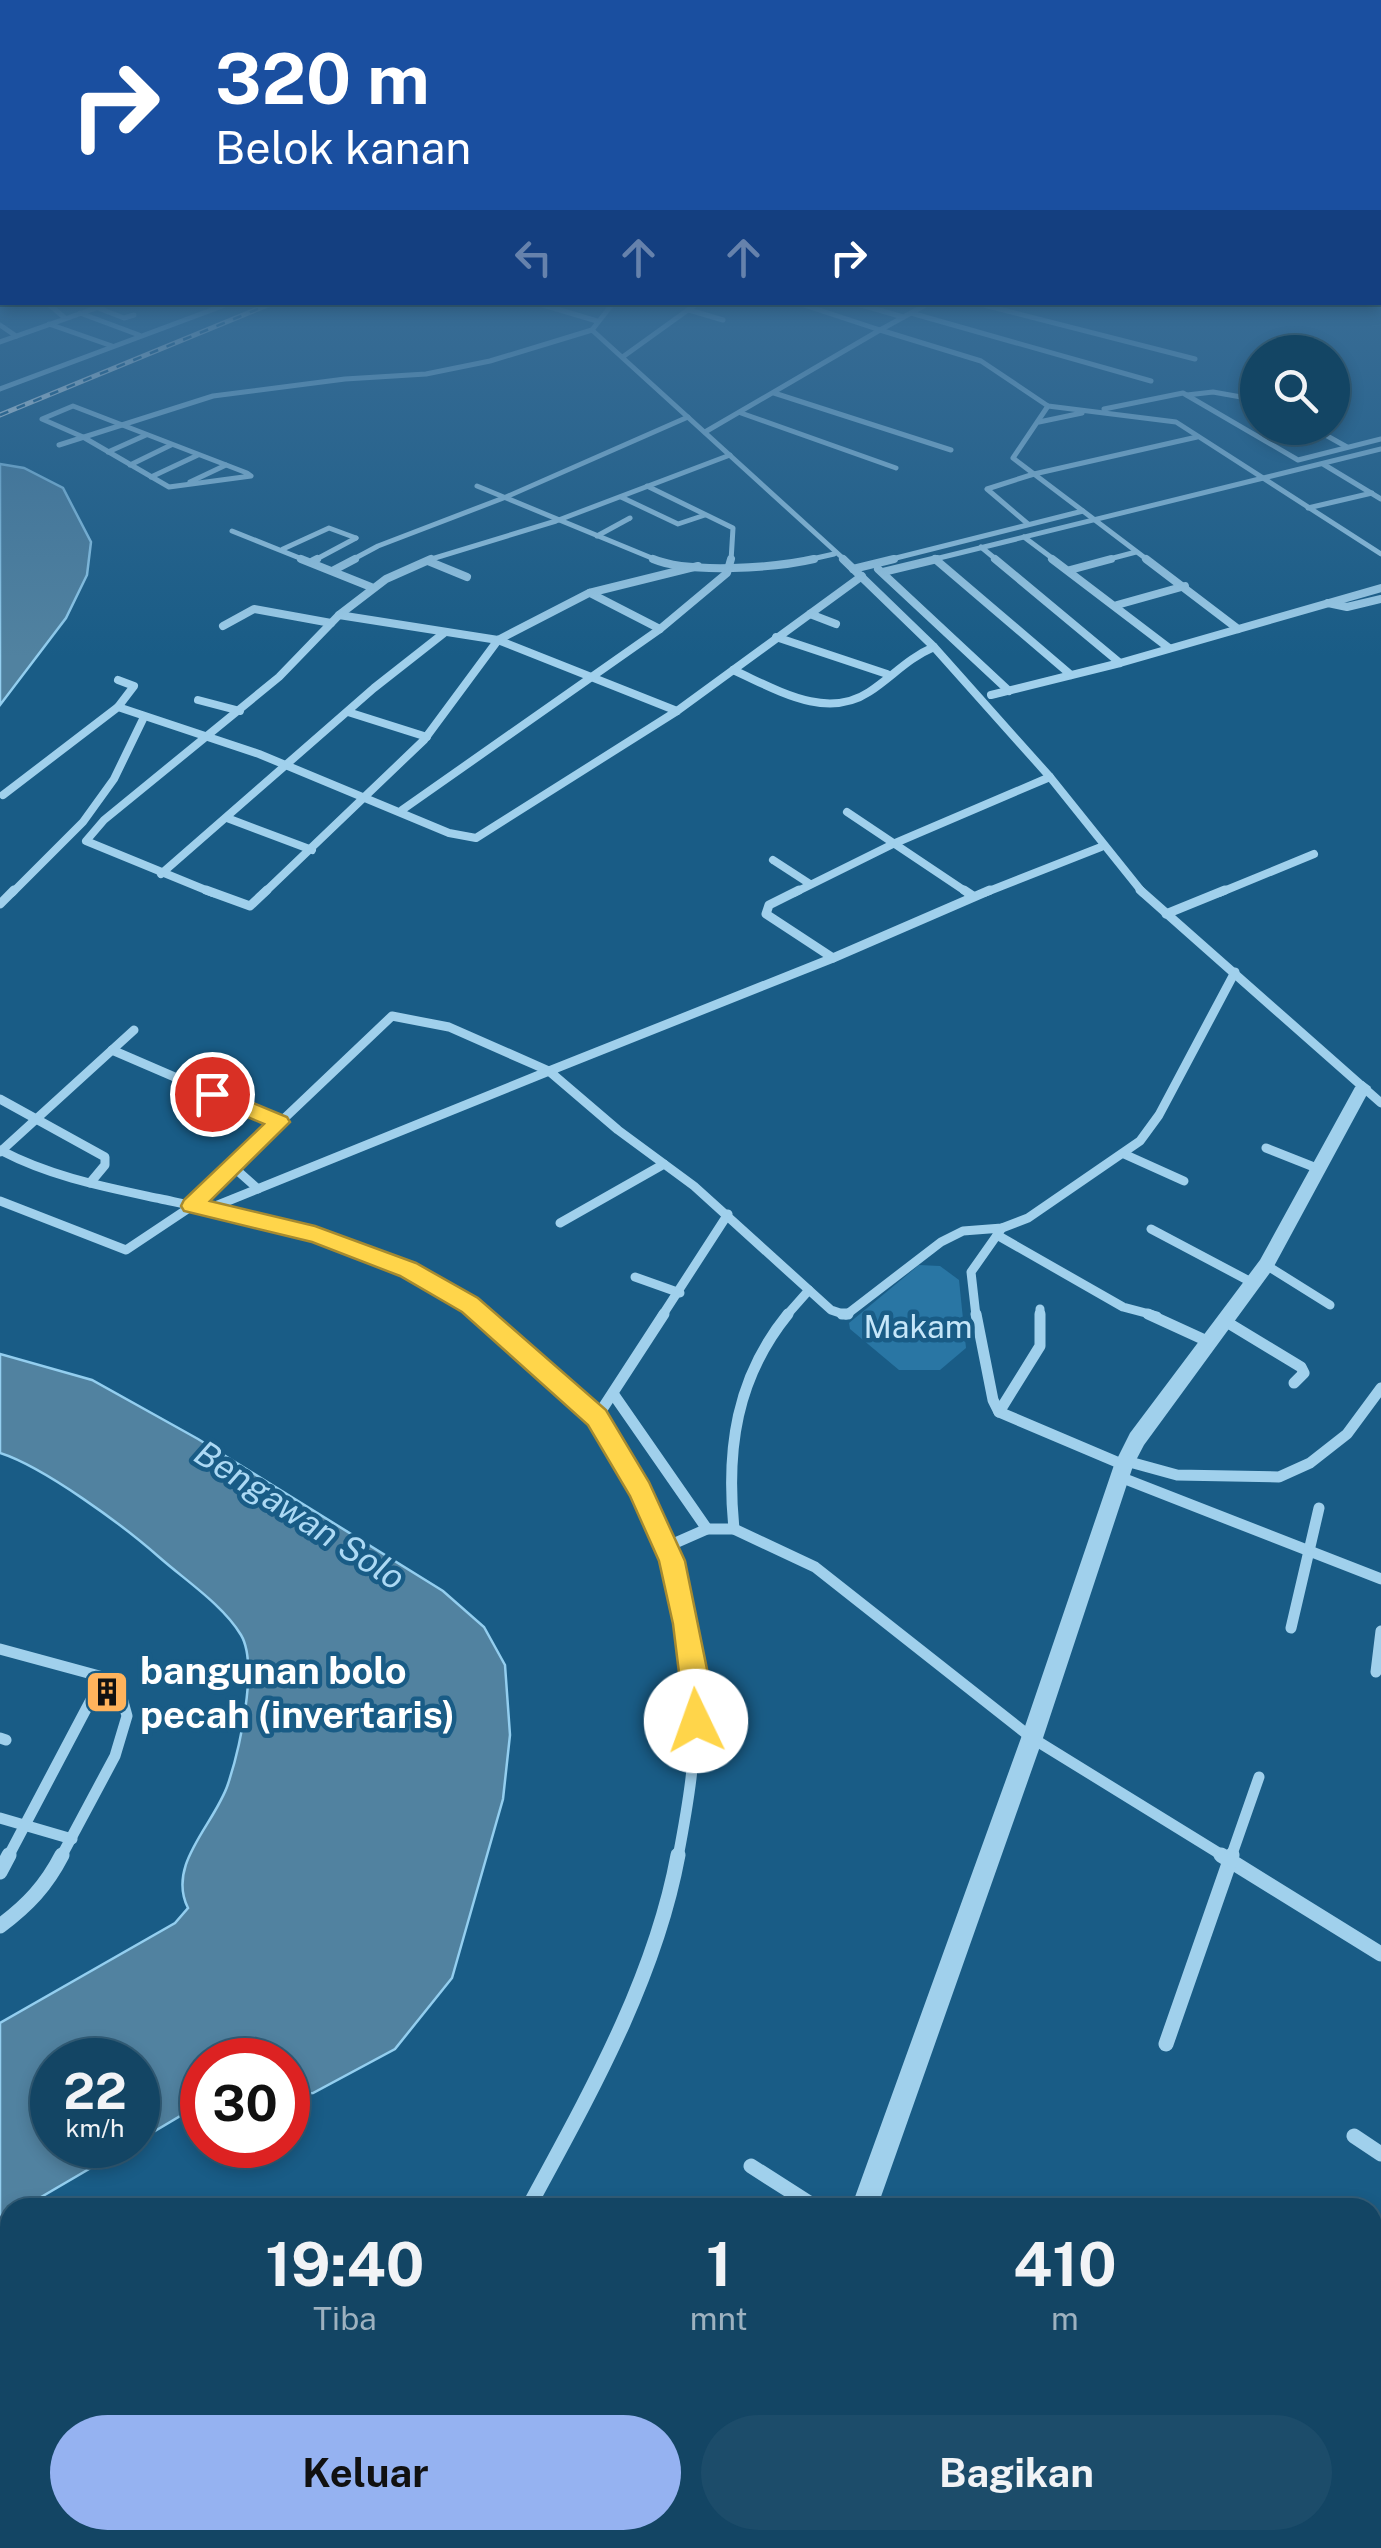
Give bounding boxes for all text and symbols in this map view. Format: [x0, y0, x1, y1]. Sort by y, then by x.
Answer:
text: 320 m [215, 37, 430, 120]
icon: right [50, 40, 180, 170]
text: Belok kanan [215, 121, 471, 174]
icon: left [506, 230, 561, 285]
icon: ahead [611, 230, 666, 285]
icon: ahead [716, 230, 771, 285]
icon: right [821, 230, 876, 285]
map controls [1240, 335, 1350, 445]
button: search [1240, 335, 1350, 445]
pin [170, 1052, 255, 1137]
icon: arrive [185, 1067, 240, 1122]
park label: Makam [864, 1308, 972, 1345]
water label: Bengawan Solo [187, 1432, 413, 1598]
place label: bangunan bolo pecah (invertaris) [140, 1648, 455, 1737]
building icon: bangunan bolo pecah (invertaris) [84, 1669, 130, 1715]
position arrow [644, 1669, 748, 1773]
speed limit sign: 30 [180, 2038, 310, 2168]
text: 22 [63, 2061, 127, 2120]
text: km/h [66, 2113, 124, 2143]
text: 19:40 [265, 2229, 425, 2300]
text: 1 [706, 2229, 732, 2300]
text: 410 [1013, 2229, 1117, 2300]
text: Tiba [313, 2300, 377, 2337]
text: mnt [690, 2300, 748, 2337]
text: m [1051, 2300, 1079, 2337]
button: Keluar [50, 2415, 681, 2530]
button: Bagikan [701, 2415, 1332, 2530]

